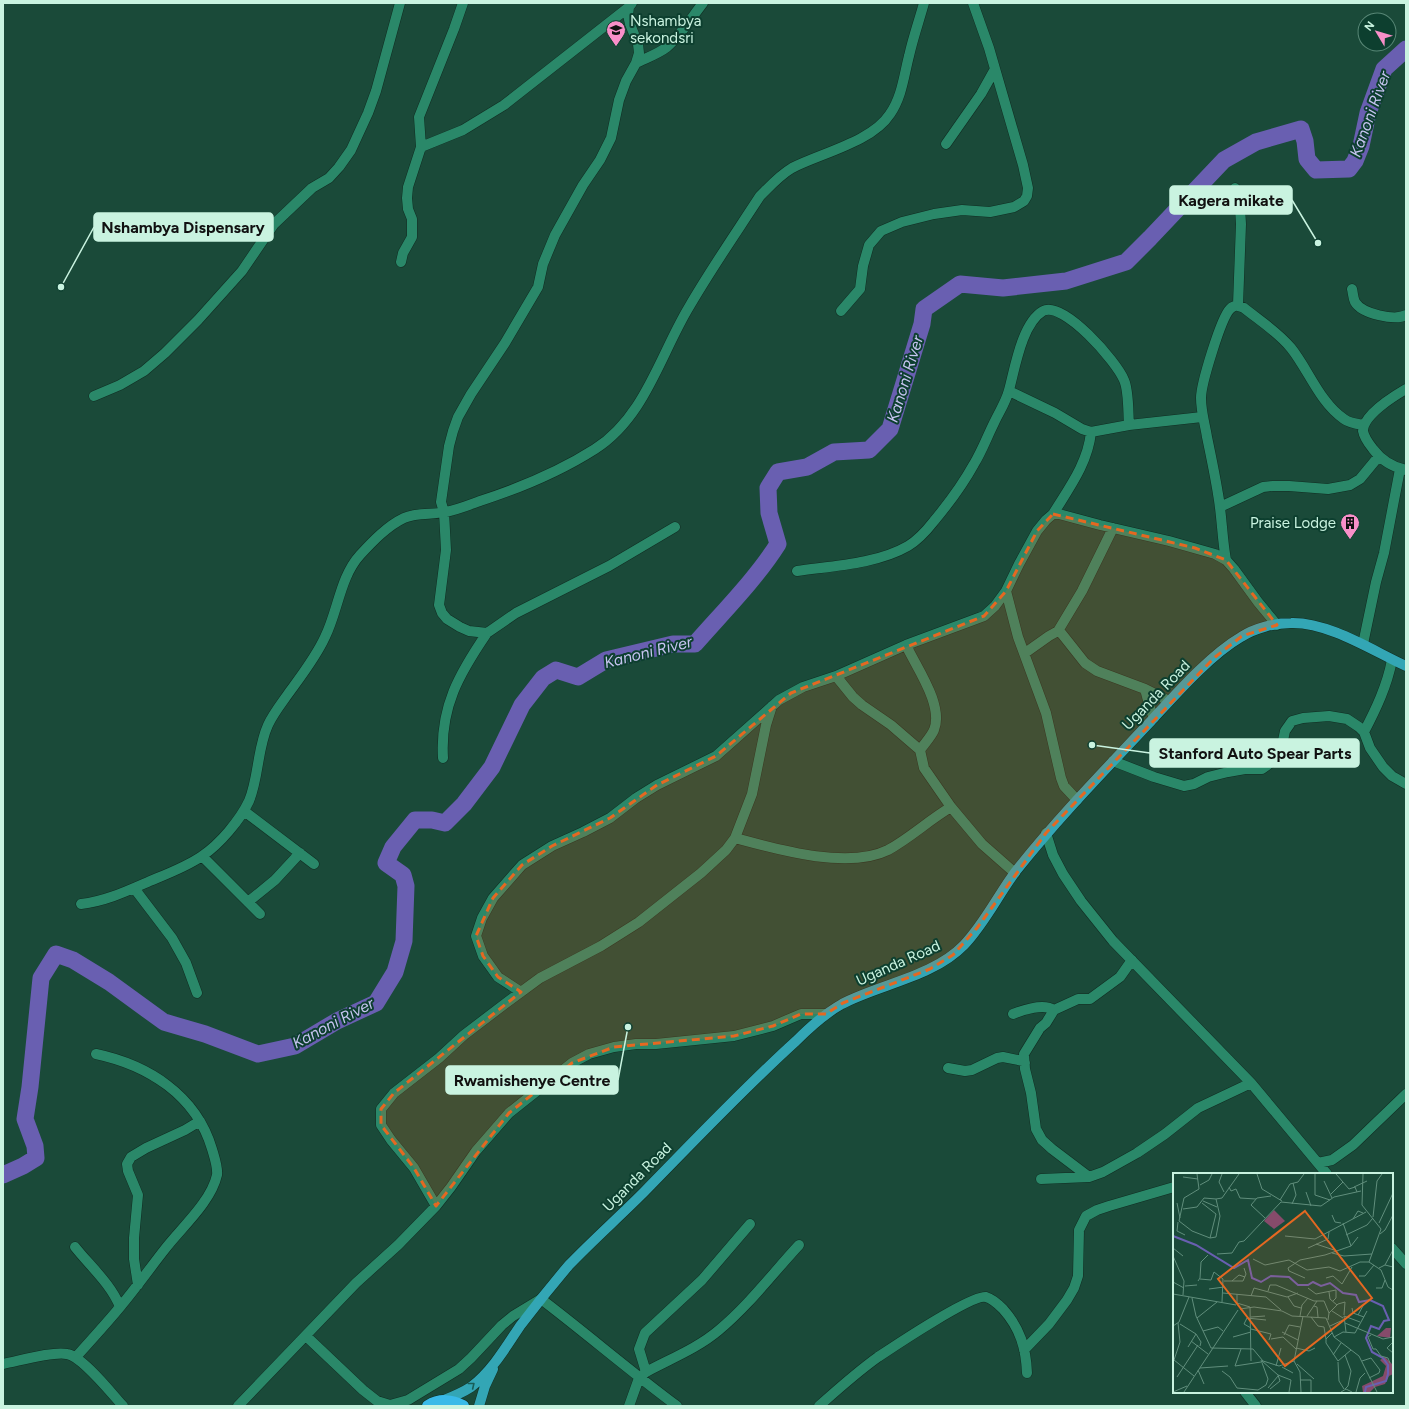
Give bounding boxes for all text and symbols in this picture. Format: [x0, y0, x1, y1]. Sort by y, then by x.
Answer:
place label: Nshambya sekondsri [630, 12, 701, 47]
north arrow [1357, 12, 1397, 52]
school or university icon: Nshambya sekondsri [605, 19, 627, 47]
text: N [1362, 19, 1377, 34]
water label: Kanoni River [1346, 68, 1394, 160]
callout: Kagera mikate [1170, 186, 1292, 214]
text: Kagera mikate [1178, 191, 1284, 210]
callout: Nshambya Dispensary [94, 213, 273, 241]
text: Nshambya Dispensary [101, 218, 266, 237]
water label: Kanoni River [883, 333, 927, 425]
building icon: Praise Lodge [1339, 512, 1361, 540]
place label: Praise Lodge [1250, 514, 1336, 532]
water label: Kanoni River [602, 632, 694, 672]
street label: Uganda Road [1118, 656, 1194, 734]
callout: Stanford Auto Spear Parts [1150, 739, 1359, 767]
text: Stanford Auto Spear Parts [1159, 744, 1352, 763]
street label: Uganda Road [853, 936, 943, 990]
water label: Kanoni River [289, 993, 378, 1052]
callout: Rwamishenye Centre [446, 1066, 618, 1094]
text: Rwamishenye Centre [454, 1071, 610, 1090]
street label: Uganda Road [599, 1139, 675, 1215]
inset map [1173, 1173, 1393, 1393]
one-way arrow [468, 1383, 475, 1390]

